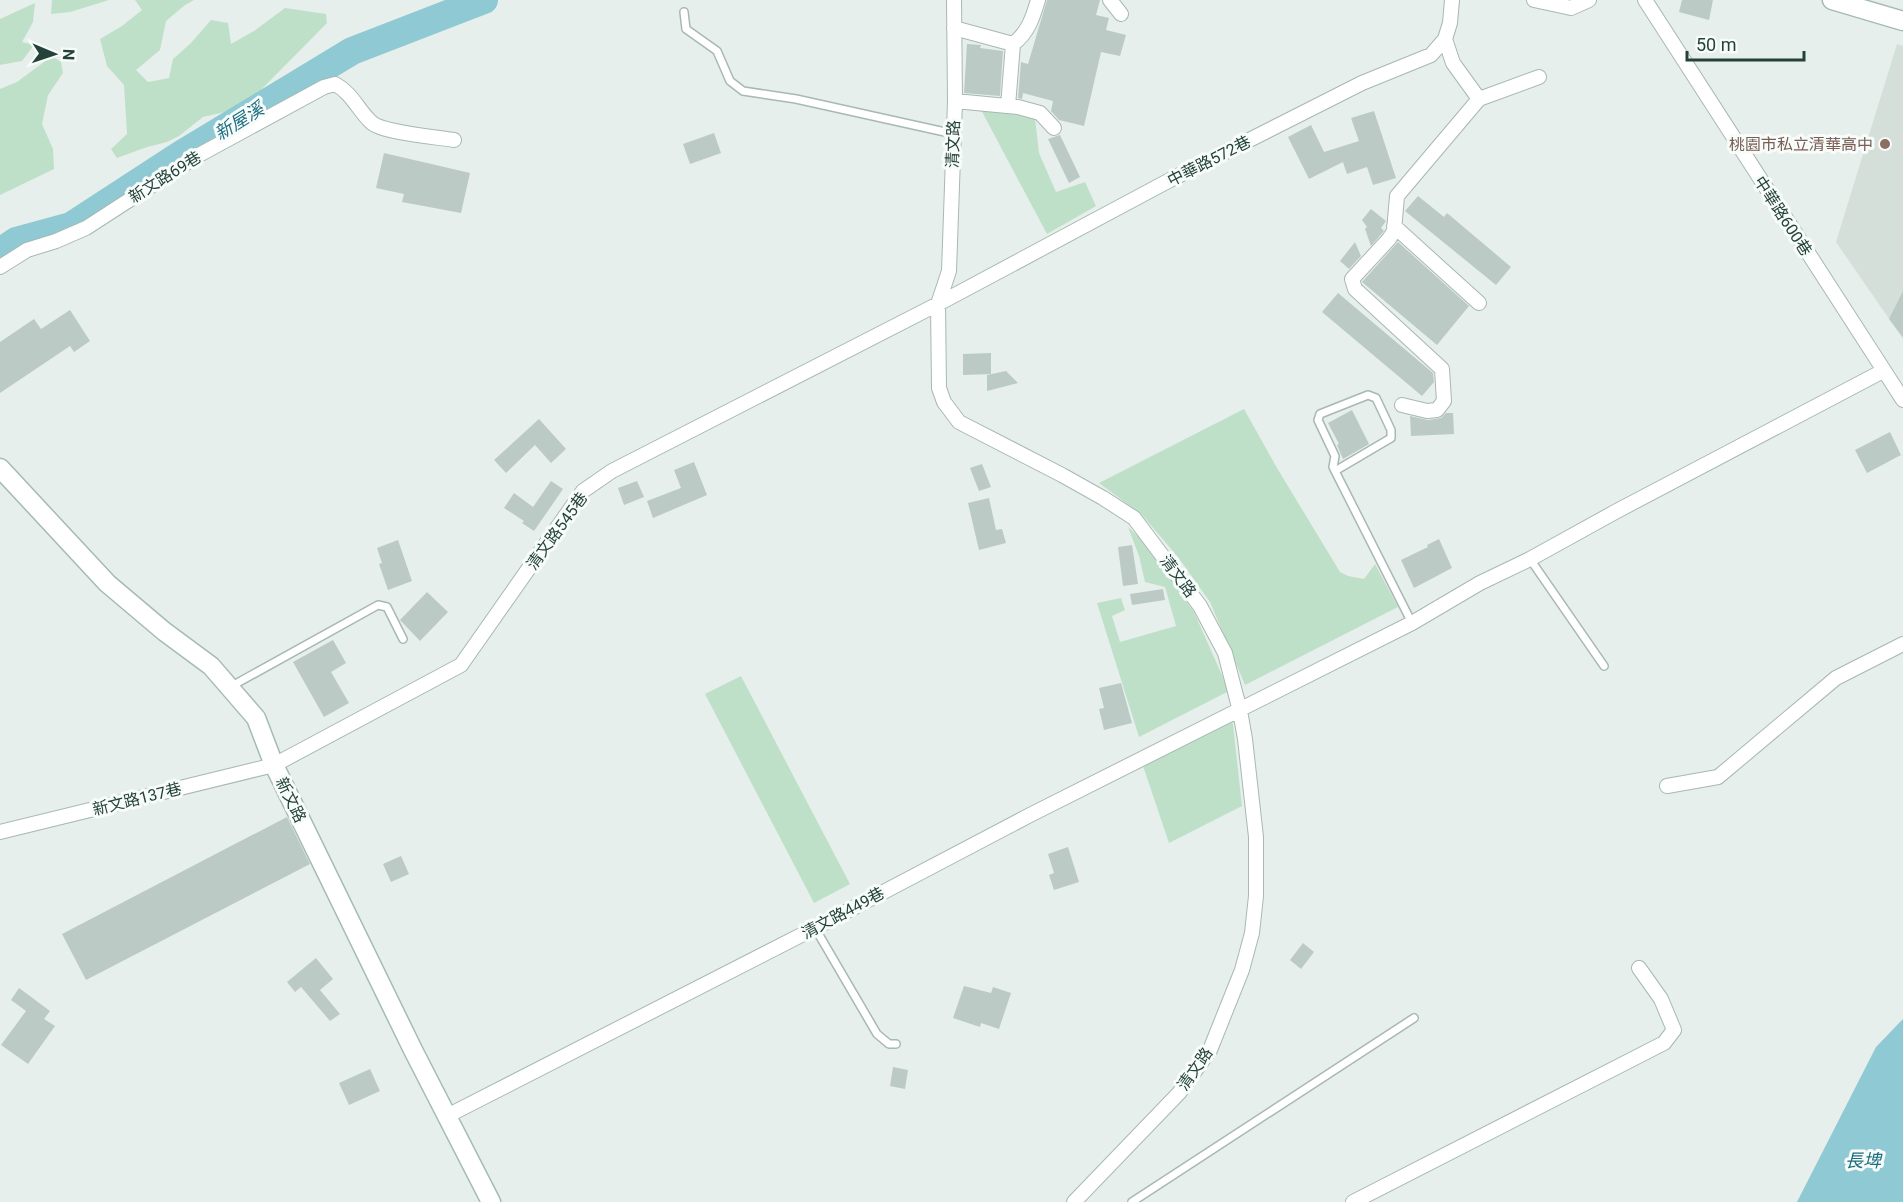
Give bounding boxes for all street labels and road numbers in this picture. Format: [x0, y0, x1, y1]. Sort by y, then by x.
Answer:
street label: 清文路 [943, 120, 963, 168]
street label: 中華路572巷 [1164, 132, 1254, 190]
street label: 新文路69巷 [125, 147, 205, 207]
street label: 中華路600巷 [1750, 173, 1816, 259]
street label: 清文路545巷 [523, 489, 591, 573]
street label: 清文路 [1156, 551, 1200, 601]
street label: 新文路 [272, 774, 310, 826]
street label: 新文路137巷 [91, 779, 183, 819]
street label: 清文路449巷 [798, 883, 888, 943]
street label: 清文路 [1173, 1044, 1217, 1094]

